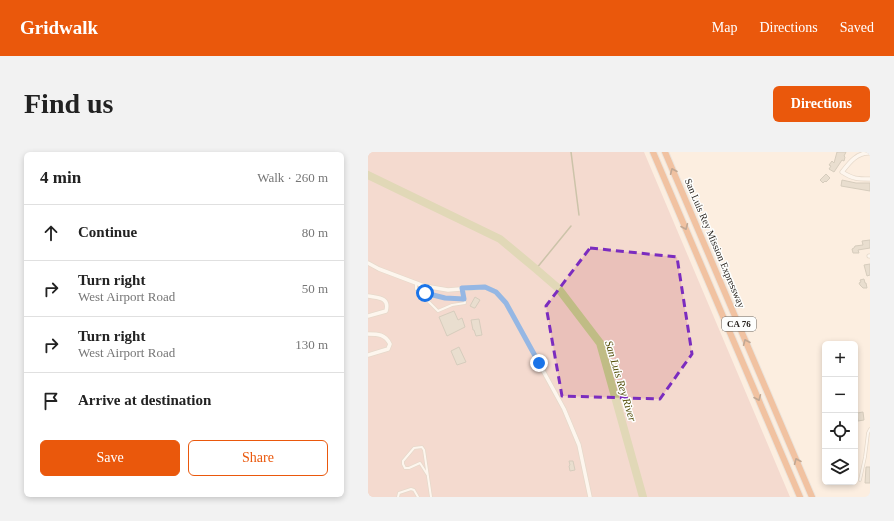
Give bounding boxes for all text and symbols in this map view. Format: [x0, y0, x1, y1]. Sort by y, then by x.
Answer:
text: Gridwalk [20, 17, 98, 38]
text: Map [712, 20, 737, 35]
text: Directions [759, 20, 818, 35]
text: Saved [840, 20, 874, 35]
button: Directions [773, 86, 870, 122]
text: Find us [24, 88, 114, 119]
one-way arrow [670, 167, 678, 175]
text: 4 min [40, 168, 81, 187]
text: Walk · 260 m [257, 170, 328, 185]
street label: San Luis Rey Mission Expressway [683, 177, 747, 309]
icon: ahead [40, 222, 62, 244]
one-way arrow [680, 222, 688, 230]
text: Continue [78, 224, 137, 240]
text: 80 m [302, 225, 328, 240]
text: Turn right [78, 272, 145, 288]
icon: right [40, 278, 62, 300]
text: 50 m [302, 281, 328, 296]
route start [416, 284, 434, 302]
text: West Airport Road [78, 289, 175, 304]
road number: CA 76 [722, 317, 756, 331]
text: Turn right [78, 328, 145, 344]
icon: right [40, 334, 62, 356]
text: 130 m [295, 337, 328, 352]
one-way arrow [743, 338, 751, 346]
water label: San Luis Rey River [603, 339, 639, 424]
map controls [822, 341, 858, 485]
button: + [822, 341, 858, 377]
text: West Airport Road [78, 345, 175, 360]
route end [530, 354, 548, 372]
button: − [822, 377, 858, 413]
icon: arrive [40, 390, 62, 412]
text: Arrive at destination [78, 392, 211, 408]
one-way arrow [753, 393, 761, 401]
button: locate [822, 413, 858, 449]
button: Save [40, 440, 180, 476]
button: Share [188, 440, 328, 476]
button: layers [822, 449, 858, 485]
one-way arrow [794, 458, 802, 466]

